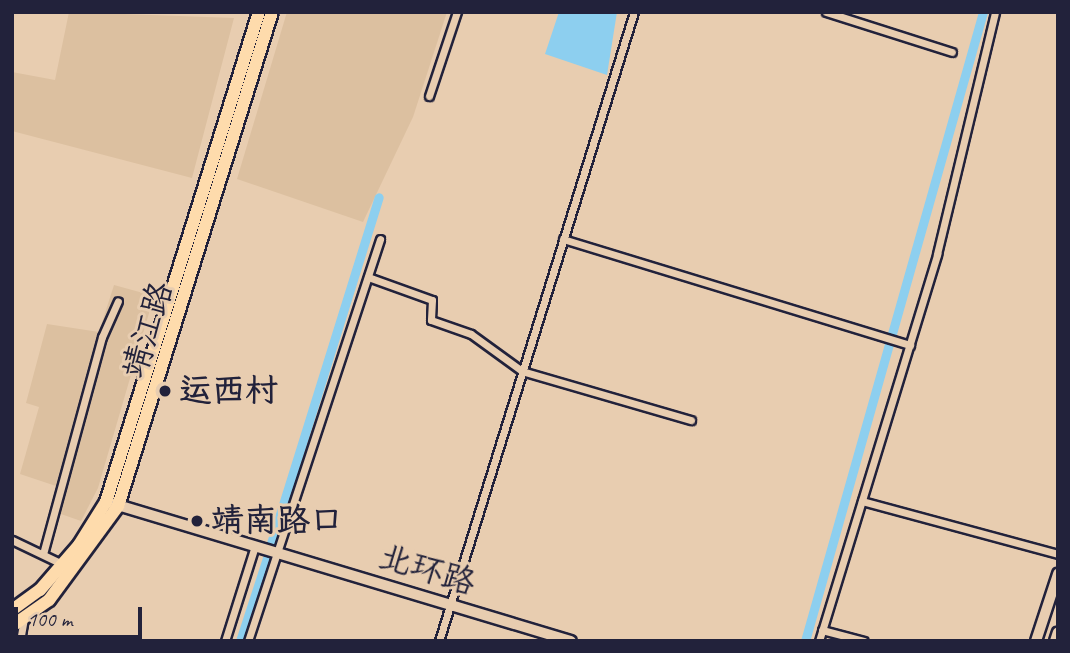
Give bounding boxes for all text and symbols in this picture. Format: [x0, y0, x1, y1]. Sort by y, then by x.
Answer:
street label: 靖江路 [115, 277, 181, 383]
place label: 运西村 [179, 371, 278, 411]
marker: 运西村 [157, 383, 173, 399]
place label: 靖南路口 [211, 501, 343, 541]
marker: 靖南路口 [189, 513, 205, 529]
street label: 北环路 [374, 537, 480, 603]
scale bar [18, 594, 145, 638]
text: 100 m [27, 606, 72, 632]

